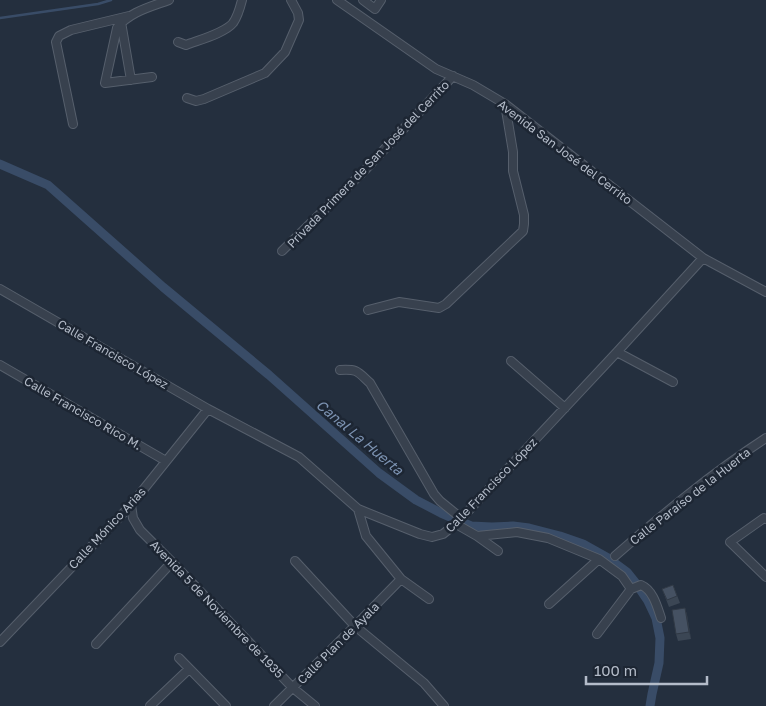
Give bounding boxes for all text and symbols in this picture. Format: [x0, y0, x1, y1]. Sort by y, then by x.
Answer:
street label: Privada Primera de San José del Cerrito [284, 77, 452, 251]
street label: Avenida San José del Cerrito [495, 97, 635, 207]
street label: Calle Francisco López [55, 316, 171, 392]
street label: Calle Francisco Rico M. [22, 373, 144, 453]
water label: Canal La Huerta [313, 396, 408, 479]
street label: Calle Francisco López [442, 435, 540, 535]
street label: Calle Paraíso de la Huerta [627, 444, 753, 548]
street label: Calle Mónico Arias [65, 484, 149, 572]
street label: Avenida 5 de Noviembre de 1935 [147, 537, 287, 681]
street label: Calle Plan de Ayala [294, 599, 382, 687]
scale bar [586, 654, 707, 686]
text: 100 m [594, 661, 637, 679]

